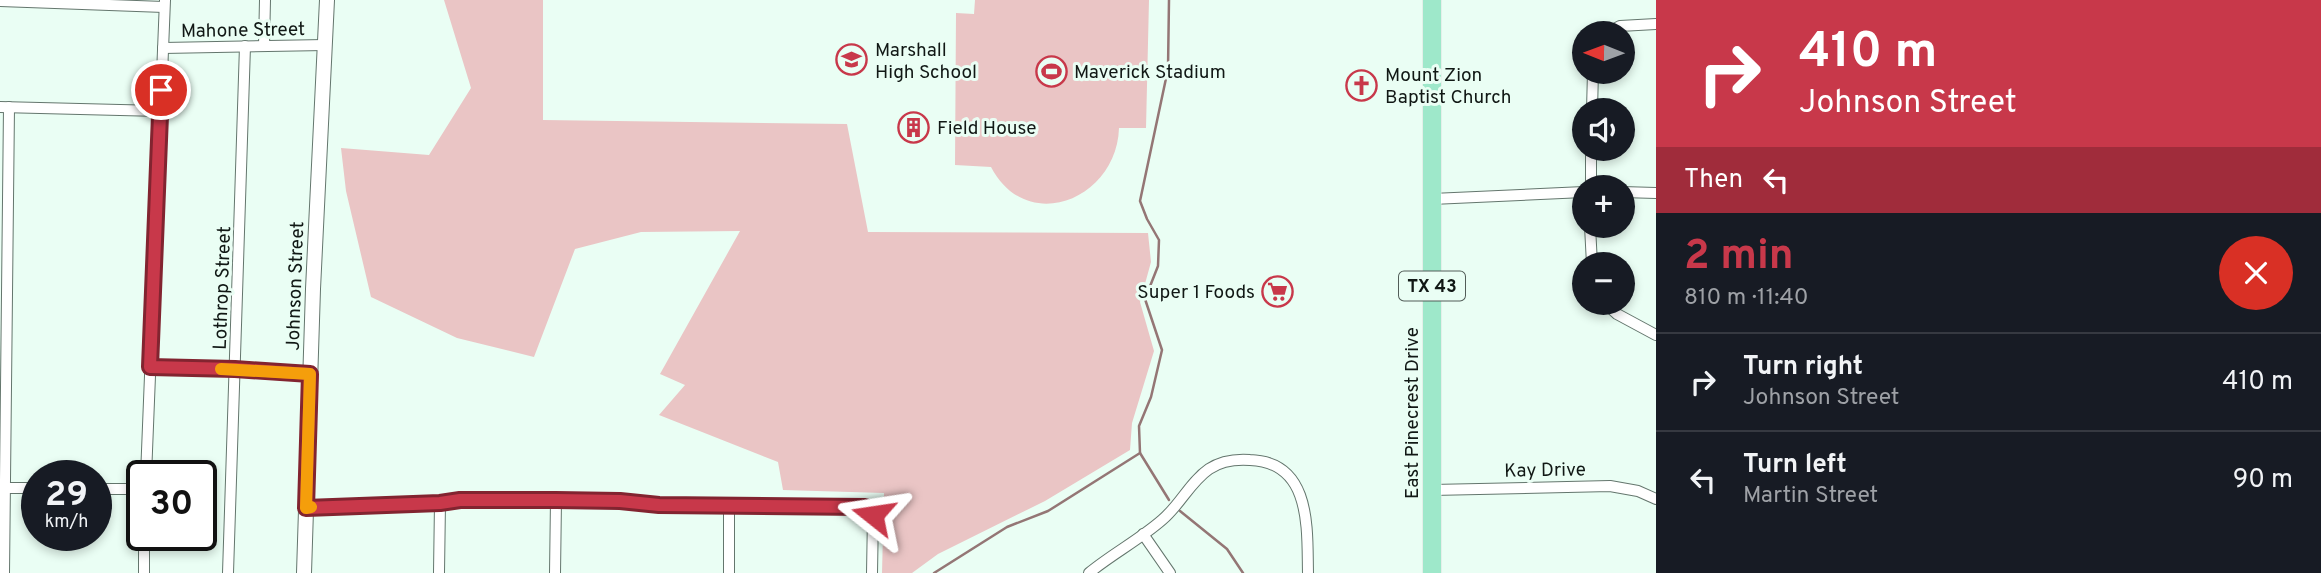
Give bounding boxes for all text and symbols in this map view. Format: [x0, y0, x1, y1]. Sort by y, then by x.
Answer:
street label: Mahone Street [181, 18, 305, 44]
north arrow [1572, 21, 1634, 84]
map controls [1572, 21, 1635, 315]
text: 410 m [1799, 23, 1937, 85]
icon: right [1684, 28, 1775, 119]
place label: Marshall High School [875, 39, 977, 85]
school or university icon: Marshall High School [835, 43, 869, 77]
sports icon: Maverick Stadium [1034, 54, 1068, 88]
pin [131, 60, 191, 120]
place label: Maverick Stadium [1074, 61, 1226, 85]
place label: Mount Zion Baptist Church [1385, 64, 1511, 110]
church icon: Mount Zion Baptist Church [1345, 68, 1379, 102]
icon: arrive [142, 71, 180, 109]
text: Johnson Street [1799, 84, 2017, 124]
button: sound [1572, 98, 1635, 161]
building icon: Field House [897, 110, 931, 144]
place label: Field House [937, 117, 1036, 141]
icon: left [1757, 161, 1795, 199]
text: Then [1684, 164, 1743, 197]
button: + [1572, 175, 1635, 238]
street label: Johnson Street [282, 221, 310, 351]
street label: Lothrop Street [209, 226, 237, 350]
text: 2 min [1684, 231, 1794, 284]
button: close [2219, 236, 2293, 310]
button: − [1572, 252, 1635, 315]
road number: TX 43 [1399, 272, 1465, 300]
supermarket icon: Super 1 Foods [1261, 274, 1295, 308]
place label: Super 1 Foods [1137, 281, 1255, 305]
text: 810 m · 11:40 [1684, 284, 1808, 313]
street label: East Pinecrest Drive [1401, 327, 1425, 499]
text: Turn right [1743, 351, 1863, 384]
icon: right [1684, 363, 1722, 401]
text: 410 m [2222, 366, 2293, 399]
text: Johnson Street [1743, 384, 1900, 413]
text: Turn left [1743, 449, 1847, 482]
street label: Kay Drive [1504, 458, 1586, 484]
speed limit sign: 30 [126, 460, 217, 551]
icon: left [1684, 461, 1722, 499]
text: 90 m [2233, 464, 2293, 497]
text: 29 [45, 474, 88, 518]
position arrow [836, 478, 910, 552]
text: Martin Street [1743, 482, 1878, 511]
text: km/h [45, 511, 88, 534]

